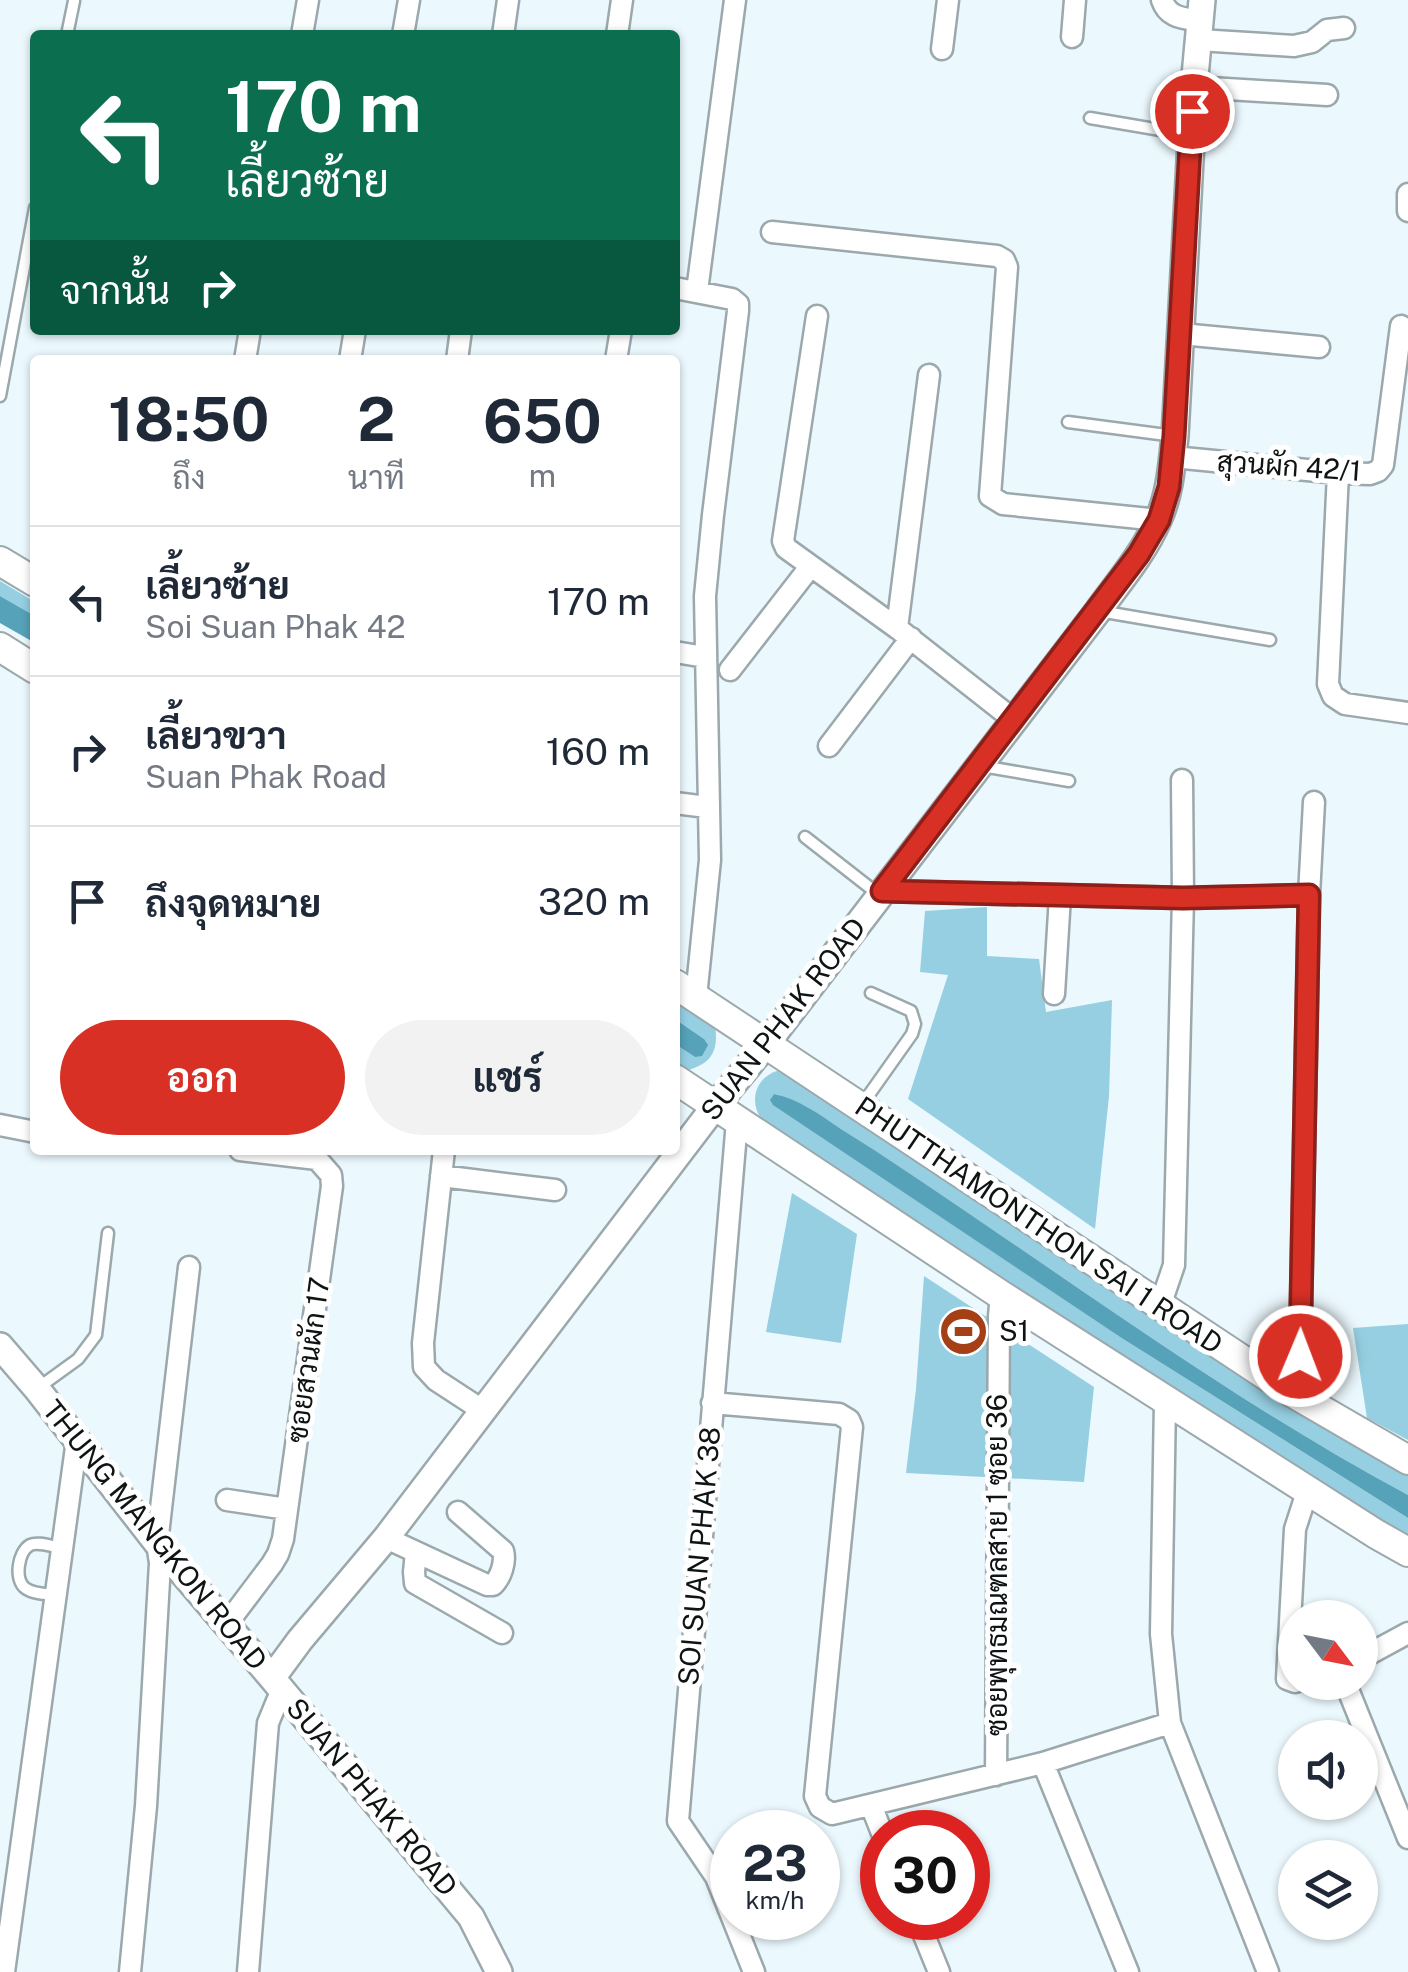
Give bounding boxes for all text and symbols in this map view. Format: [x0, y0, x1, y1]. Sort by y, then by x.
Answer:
text: 170 m [225, 65, 422, 148]
pin [1150, 69, 1235, 154]
icon: left [60, 70, 190, 200]
icon: arrive [1165, 84, 1220, 139]
text: เลี้ยวซ้าย [225, 154, 389, 207]
icon: right [190, 260, 245, 315]
text: จากนั้น [60, 268, 170, 313]
text: 18:50 [108, 384, 270, 455]
text: 2 [357, 384, 395, 455]
text: 650 [483, 386, 602, 457]
street label: สุวนผัก 42/1 [1216, 443, 1362, 491]
text: m [528, 457, 556, 494]
text: ถึง [172, 459, 205, 496]
text: นาที [348, 459, 405, 496]
text: เลี้ยวซ้าย [145, 563, 290, 608]
icon: left [60, 574, 115, 629]
text: 170 m [547, 579, 650, 624]
text: Soi Suan Phak 42 [145, 608, 406, 645]
text: เลี้ยวขวา [145, 713, 287, 758]
icon: right [60, 724, 115, 779]
text: 160 m [546, 729, 650, 774]
text: Suan Phak Road [145, 758, 387, 795]
icon: arrive [60, 874, 115, 929]
text: 320 m [538, 879, 650, 924]
text: ถึงจุดหมาย [145, 881, 321, 926]
street label: SUAN PHAK ROAD [693, 911, 872, 1126]
button: ออก [60, 1020, 345, 1135]
button: แชร์ [365, 1020, 650, 1135]
street label: PHUTTHAMONTHON SAI 1 ROAD [849, 1089, 1229, 1360]
street label: ซอยสวนผัก 17 [279, 1275, 335, 1445]
position arrow [1248, 1304, 1352, 1408]
sports icon: S1 [938, 1305, 990, 1357]
place label: S1 [999, 1314, 1029, 1347]
street label: THUNG MANGKON ROAD [36, 1393, 274, 1676]
street label: ซอยพุทธมณฑลสาย 1 ซอย 36 [980, 1394, 1017, 1736]
street label: SOI SUAN PHAK 38 [671, 1425, 726, 1687]
north arrow [1278, 1600, 1378, 1700]
map controls [1278, 1600, 1378, 1940]
street label: SUAN PHAK ROAD [280, 1691, 465, 1902]
button: sound [1278, 1720, 1378, 1820]
speed limit sign: 30 [860, 1810, 990, 1940]
text: 23 [742, 1833, 808, 1892]
button: layers [1278, 1840, 1378, 1940]
text: km/h [746, 1885, 804, 1915]

